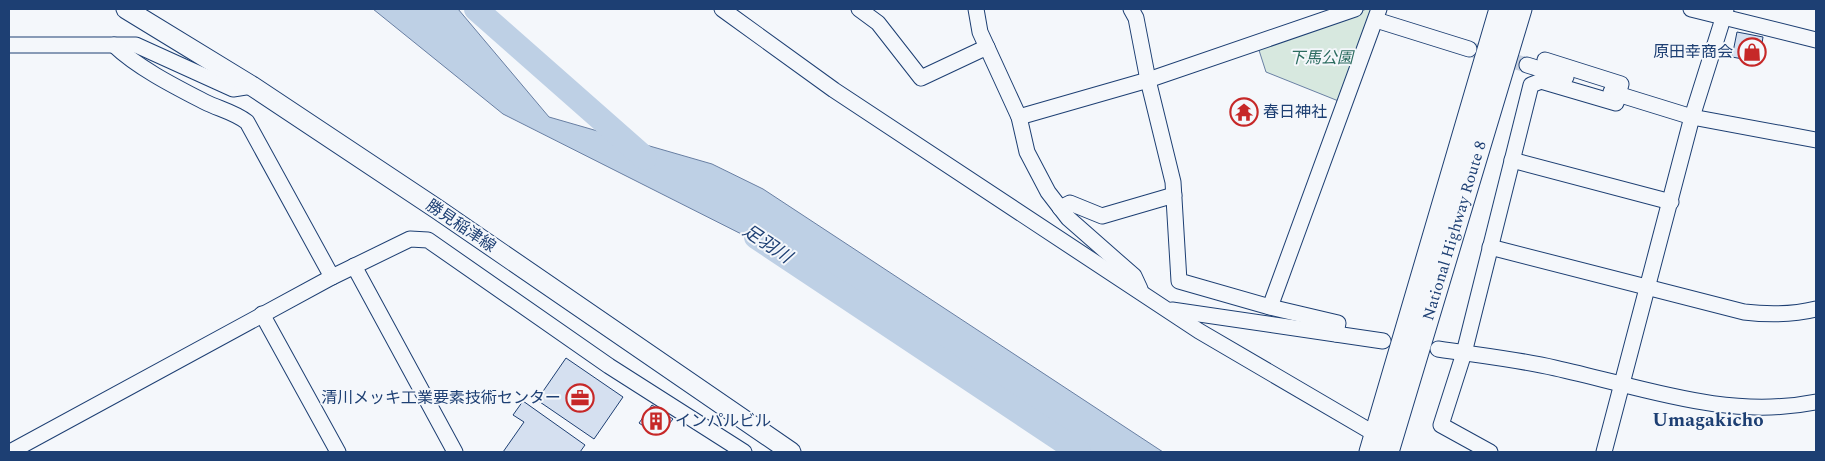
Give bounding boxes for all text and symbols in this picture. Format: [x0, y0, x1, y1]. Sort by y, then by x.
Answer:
shop icon: 原田幸商会 [1737, 37, 1767, 67]
place label: 原田幸商会 [1653, 40, 1733, 64]
park label: 下馬公園 [1289, 46, 1355, 70]
temple icon: 春日神社 [1229, 97, 1259, 127]
place label: 春日神社 [1263, 100, 1327, 124]
street label: National Highway Route 8 [1416, 138, 1493, 323]
street label: 勝見稲津線 [421, 194, 501, 258]
water label: 足羽川 [737, 218, 799, 271]
office icon: 清川メッキ工業要素技術センター [565, 383, 595, 413]
place label: 清川メッキ工業要素技術センター [321, 386, 561, 410]
building icon: インパルビル [641, 406, 671, 436]
district label: Umagakicho [1652, 406, 1764, 435]
place label: インパルビル [675, 409, 771, 433]

